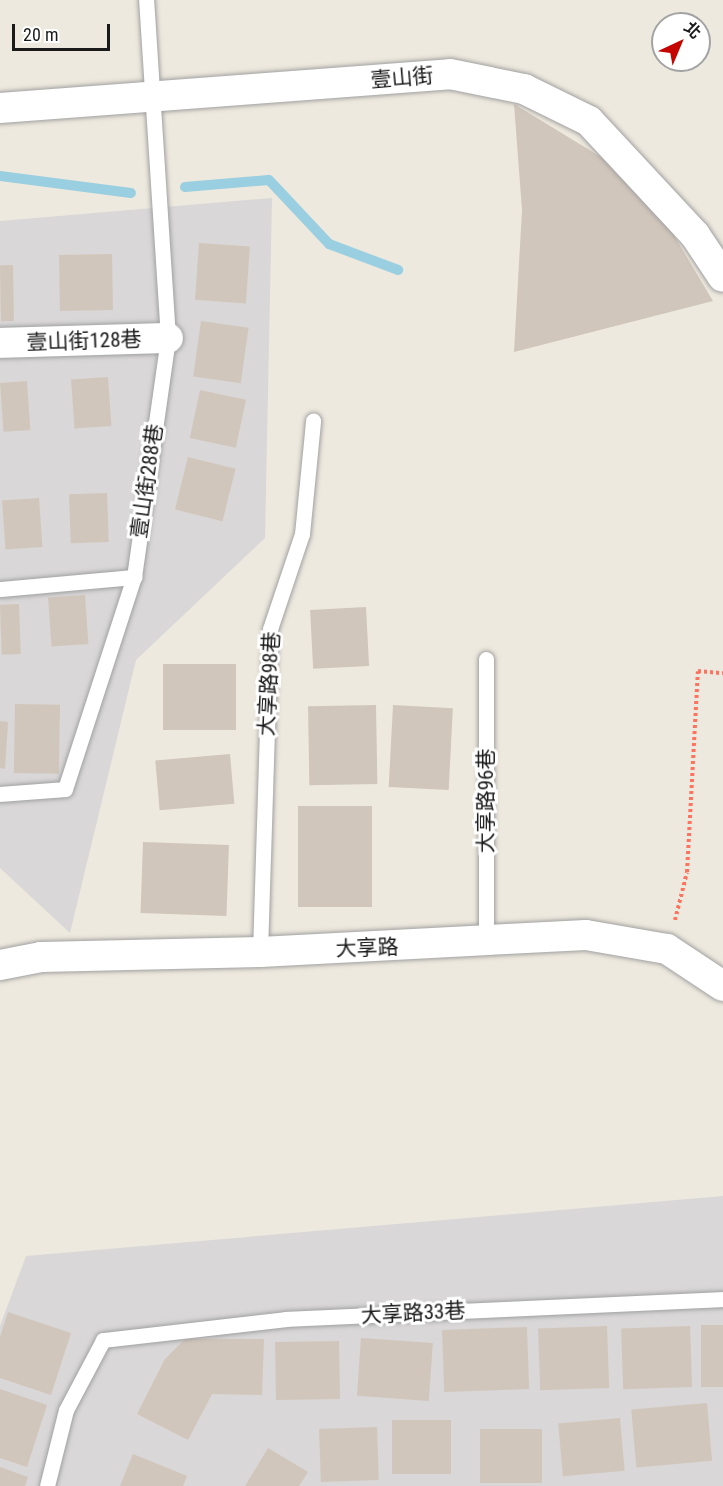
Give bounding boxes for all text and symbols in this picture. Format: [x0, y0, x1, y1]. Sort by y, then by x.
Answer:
scale bar [15, 12, 112, 50]
north arrow [651, 12, 711, 72]
text: 北 [680, 18, 705, 43]
text: 20 m [23, 24, 58, 45]
street label: 壹山街 [370, 63, 434, 93]
street label: 壹山街128巷 [26, 326, 142, 356]
street label: 壹山街288巷 [127, 422, 167, 540]
street label: 大享路98巷 [254, 631, 284, 737]
street label: 大享路96巷 [473, 749, 499, 853]
street label: 大享路 [335, 934, 399, 962]
street label: 大享路33巷 [360, 1298, 466, 1328]

